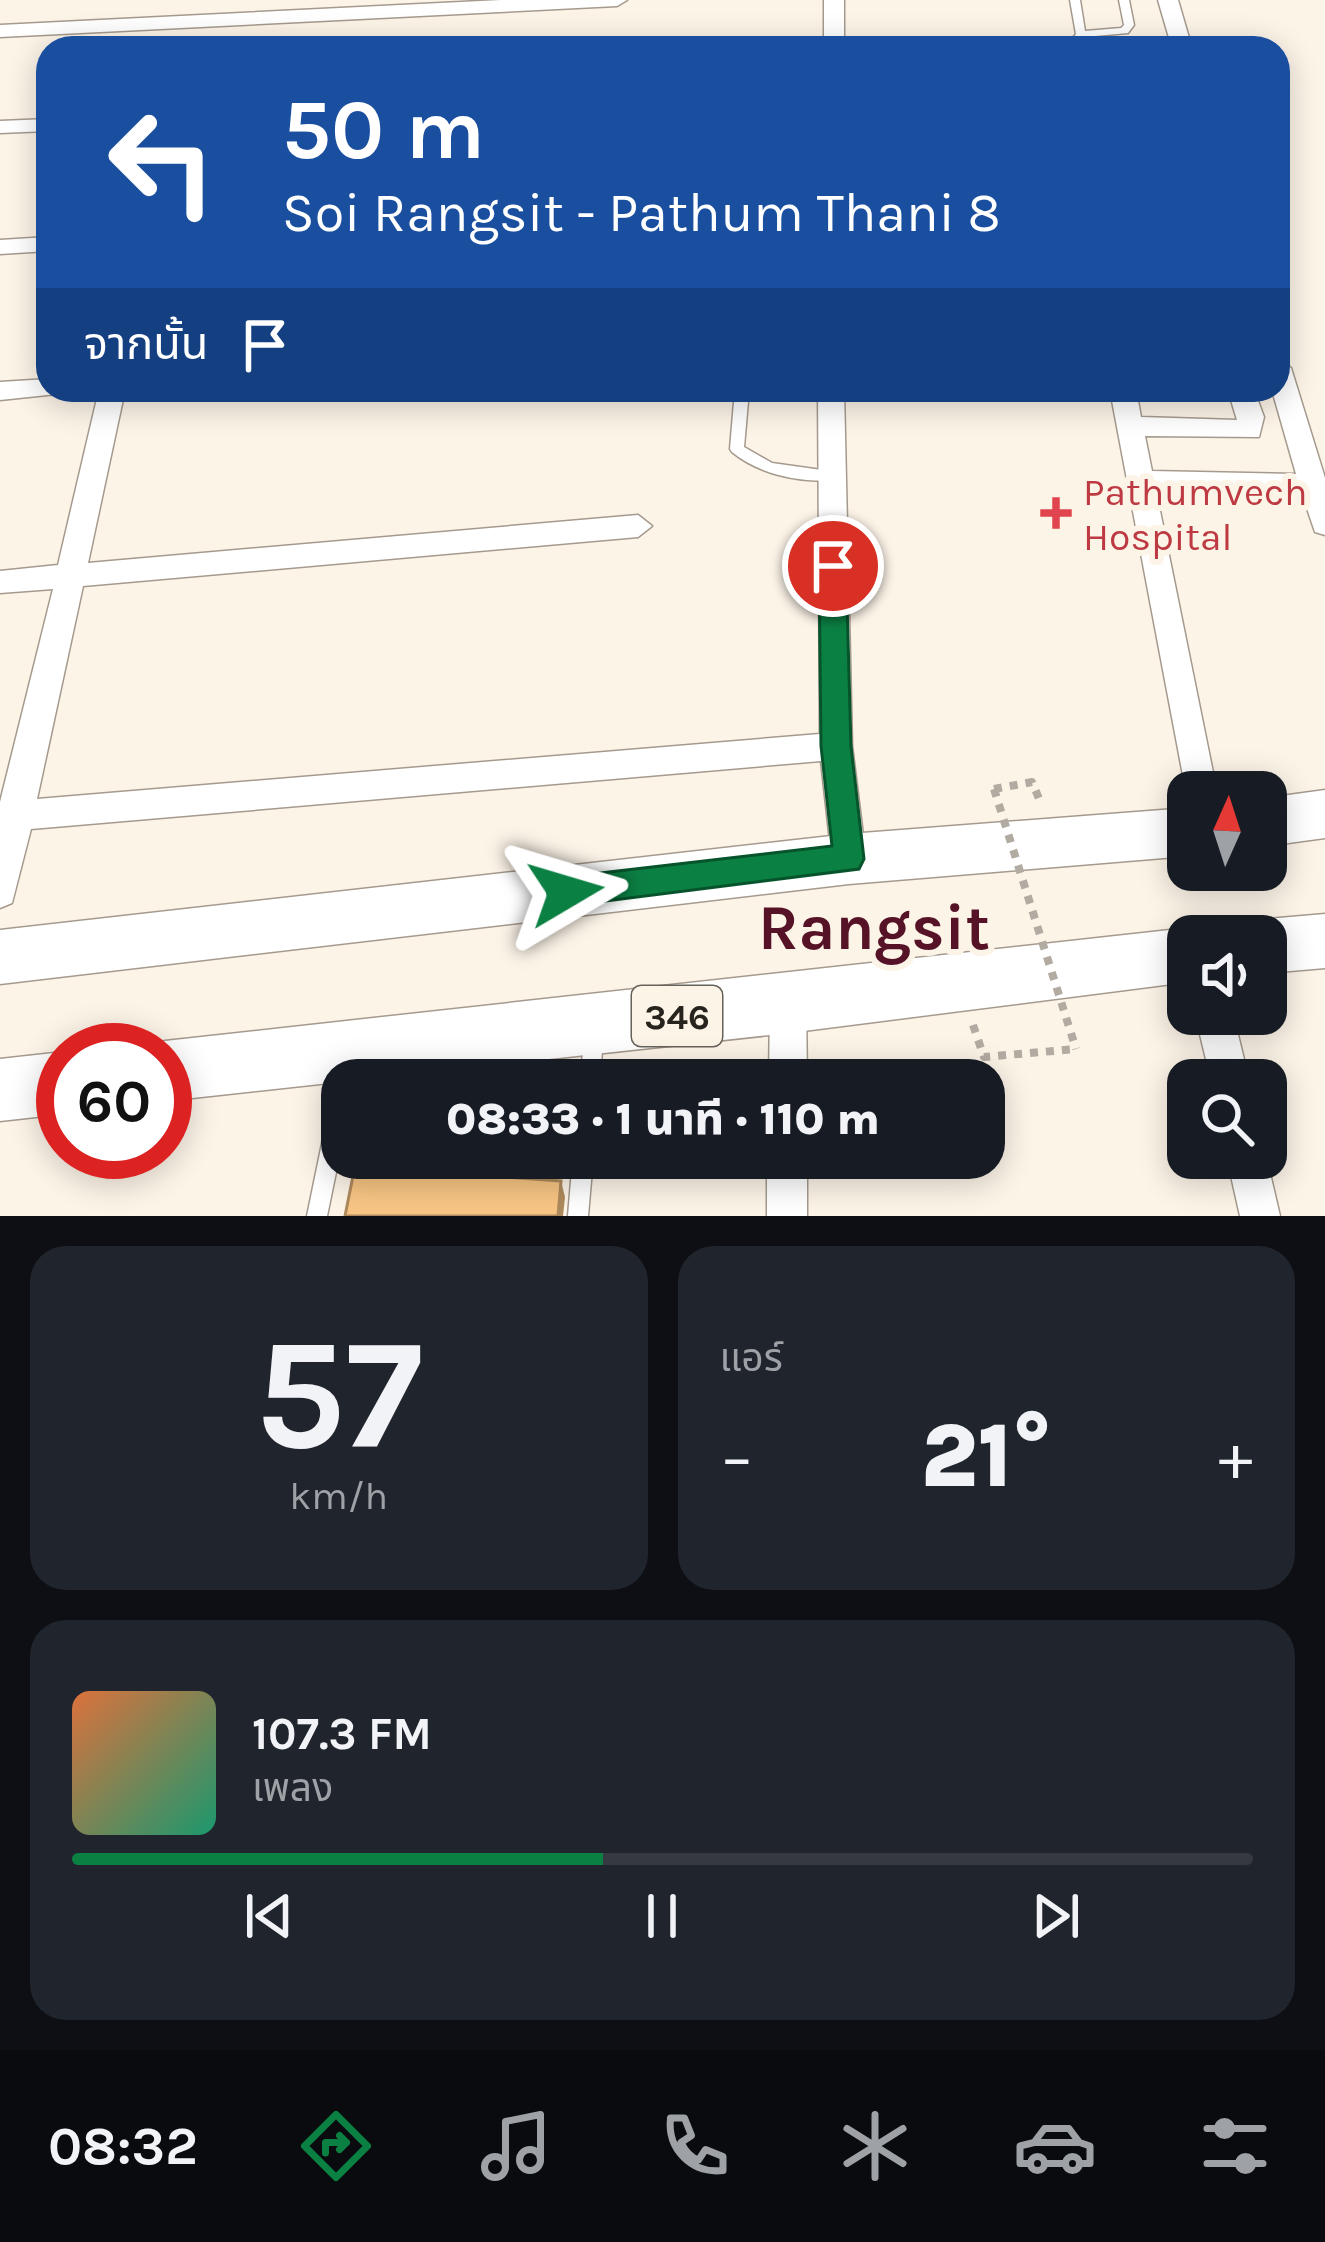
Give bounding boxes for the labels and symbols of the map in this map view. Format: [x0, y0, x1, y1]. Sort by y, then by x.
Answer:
place label: Pathumvech Hospital [1083, 469, 1308, 560]
marker: Pathumvech Hospital [1040, 497, 1072, 529]
pin [782, 515, 884, 617]
north arrow [1167, 771, 1287, 891]
position arrow [503, 829, 629, 955]
district label: Rangsit [758, 891, 990, 965]
road number: 346 [632, 986, 722, 1046]
speed limit sign: 60 [36, 1023, 192, 1179]

